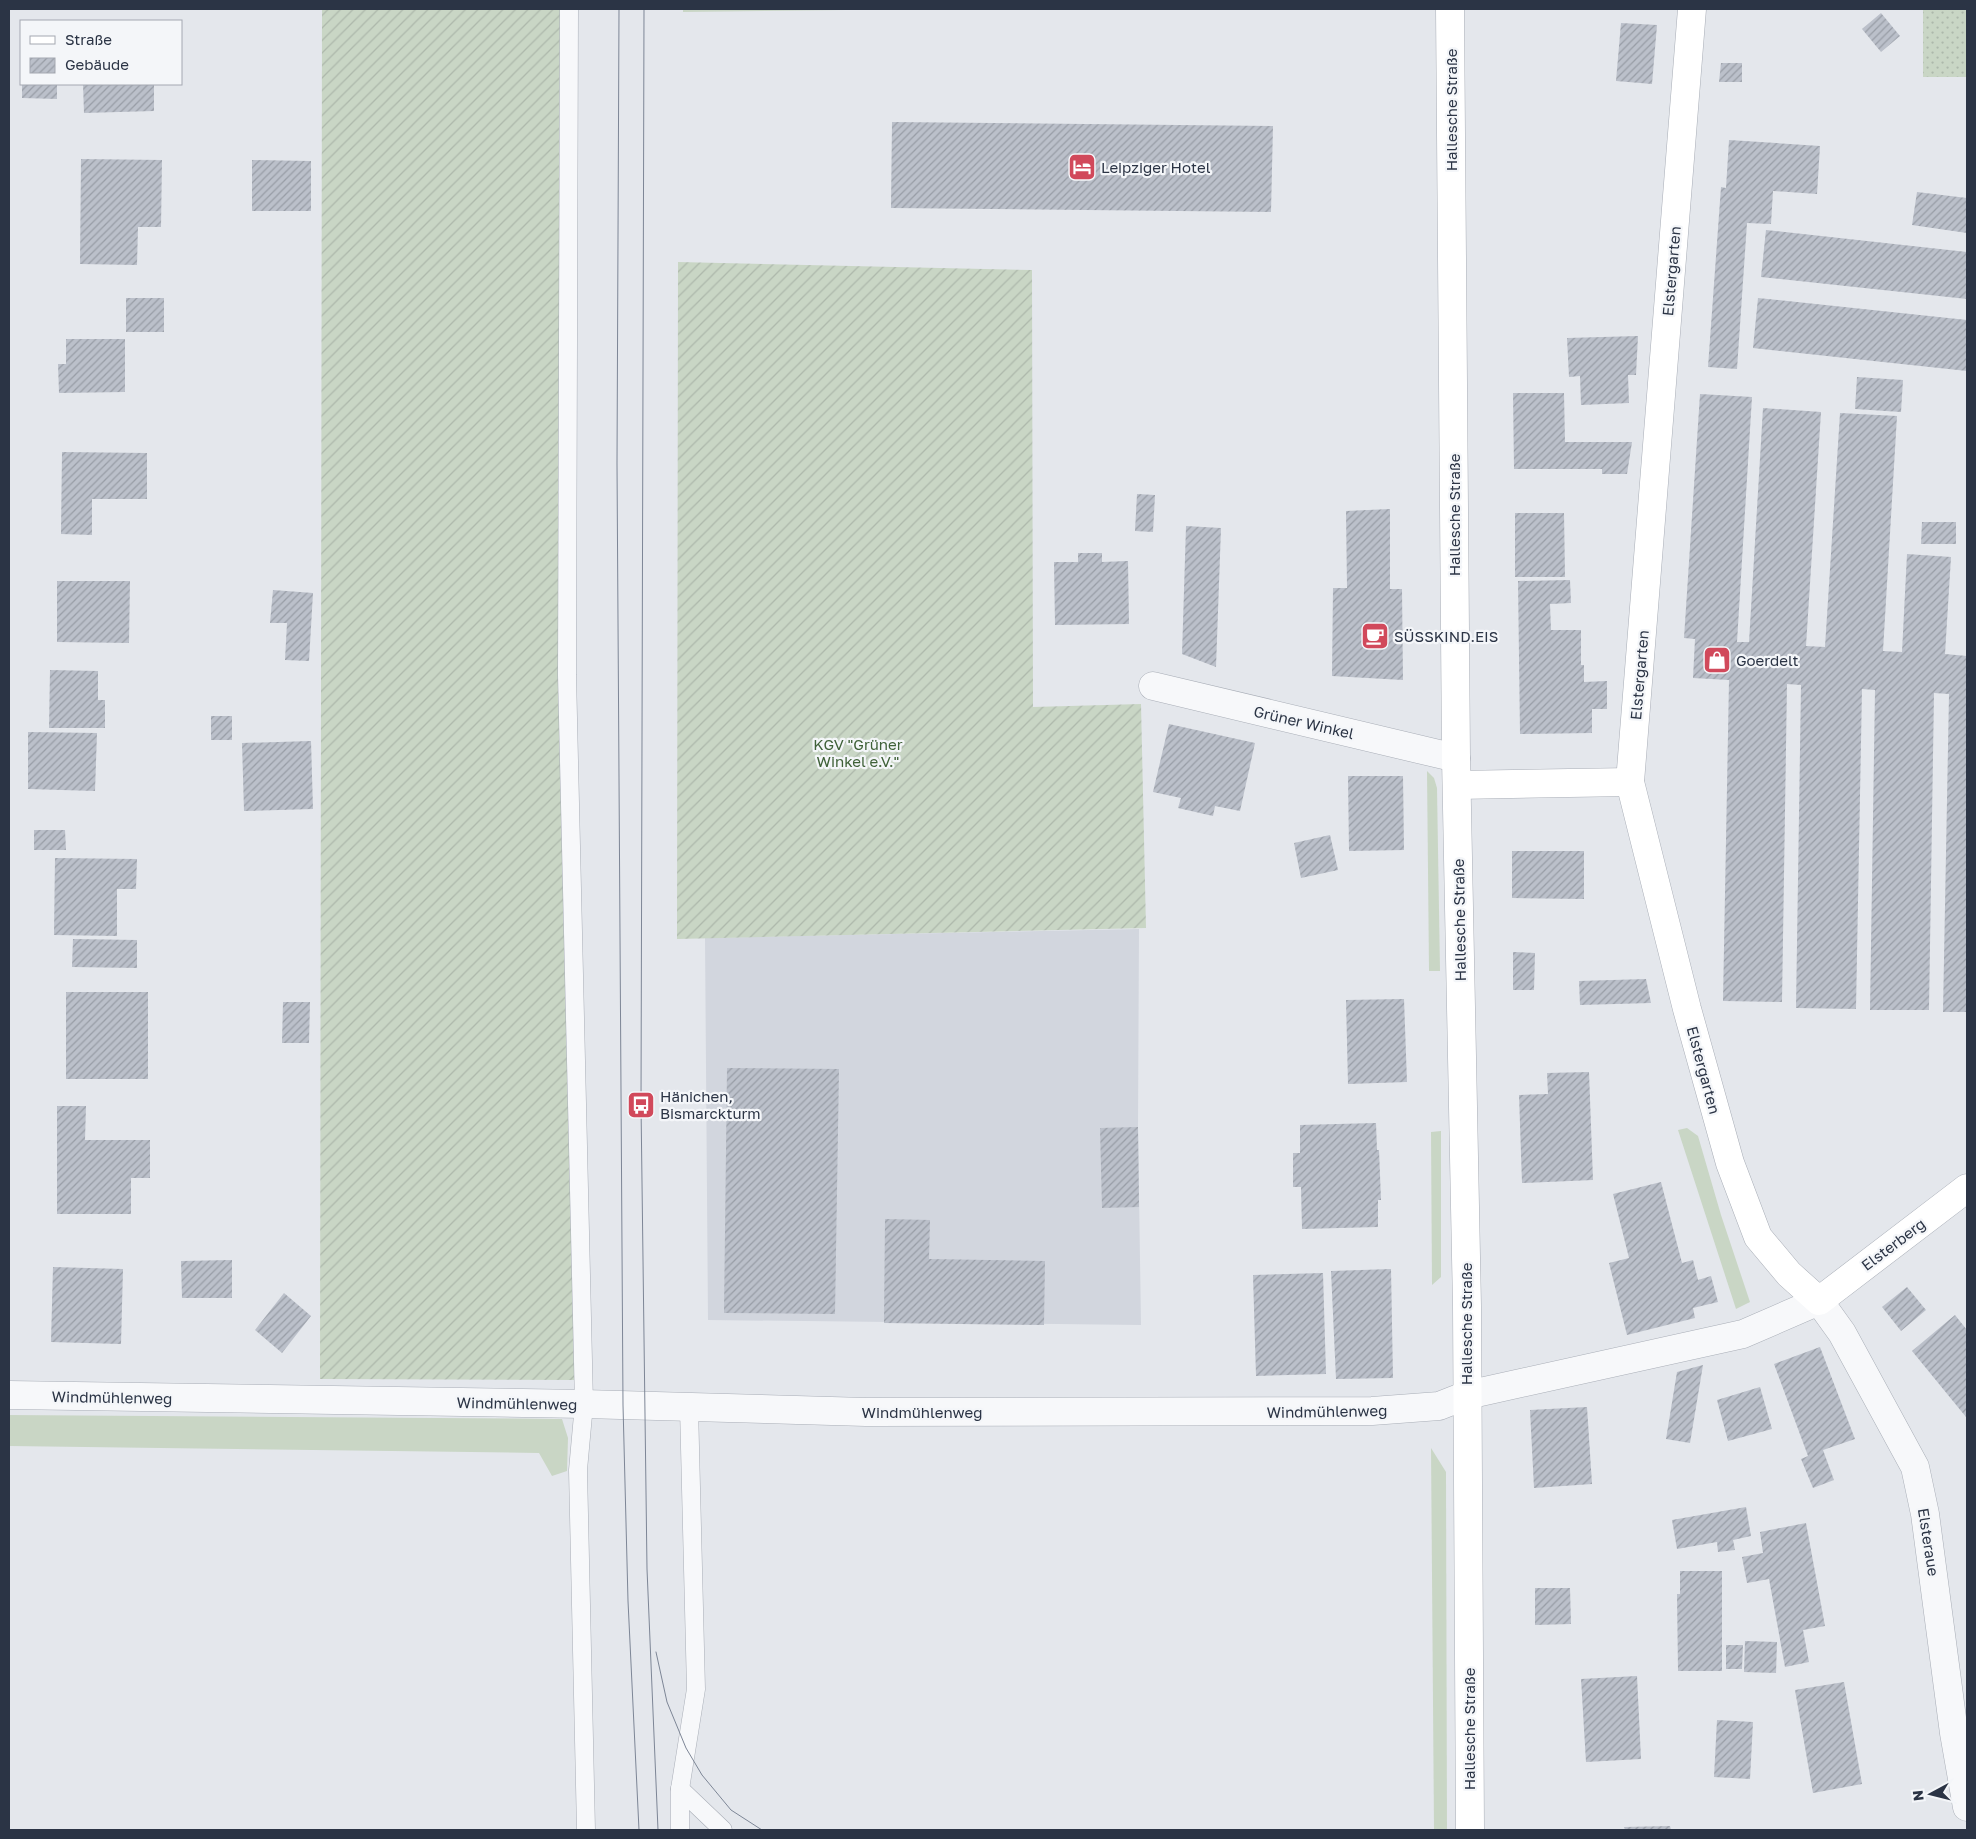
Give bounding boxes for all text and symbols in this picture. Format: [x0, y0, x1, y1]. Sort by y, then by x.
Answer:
legend [20, 20, 182, 85]
text: Straße [65, 30, 112, 48]
street label: Hallesche Straße [1442, 48, 1460, 171]
text: Gebäude [65, 55, 129, 73]
hotel icon: Leipziger Hotel [1067, 152, 1097, 182]
place label: Leipziger Hotel [1101, 158, 1211, 176]
street label: Elstergarten [1658, 225, 1684, 317]
street label: Hallesche Straße [1445, 453, 1463, 576]
cafe icon: SÜSSKIND.EIS [1360, 621, 1390, 651]
place label: SÜSSKIND.EIS [1394, 627, 1498, 645]
street label: Elstergarten [1626, 629, 1652, 721]
shop icon: Goerdelt [1702, 645, 1732, 675]
place label: Goerdelt [1736, 651, 1798, 669]
street label: Grüner Winkel [1252, 702, 1356, 742]
park label: KGV "Grüner Winkel e.V." [813, 735, 903, 770]
street label: Hallesche Straße [1449, 858, 1469, 981]
street label: Elstergarten [1684, 1024, 1724, 1116]
place label: Hänichen, Bismarckturm [660, 1087, 761, 1122]
bus stop icon: Hänichen, Bismarckturm [626, 1090, 656, 1120]
street label: Elsterberg [1858, 1214, 1928, 1274]
street label: Hallesche Straße [1457, 1262, 1475, 1385]
street label: Windmühlenweg [51, 1387, 173, 1407]
street label: Windmühlenweg [456, 1393, 578, 1413]
street label: Windmühlenweg [1266, 1401, 1388, 1421]
street label: Windmühlenweg [862, 1403, 982, 1421]
street label: Elsteraue [1915, 1507, 1943, 1578]
street label: Hallesche Straße [1460, 1667, 1478, 1790]
north arrow [1906, 1769, 1956, 1819]
text: N [1909, 1789, 1927, 1802]

